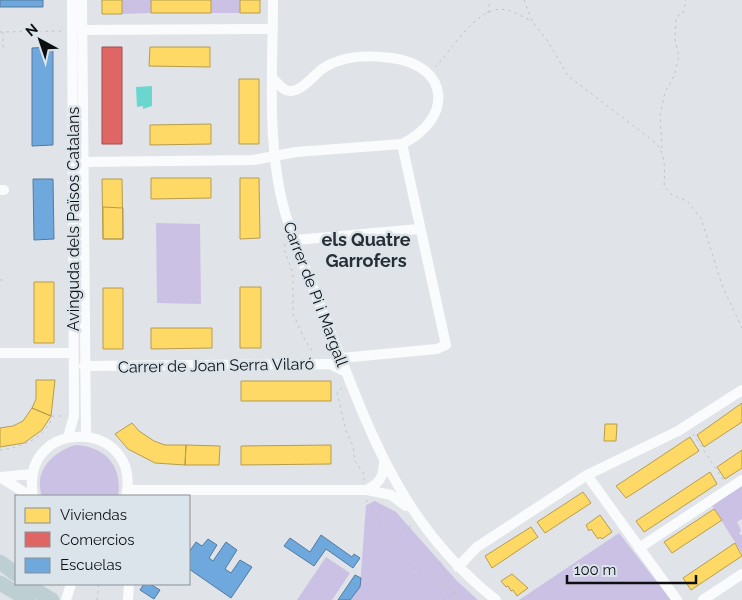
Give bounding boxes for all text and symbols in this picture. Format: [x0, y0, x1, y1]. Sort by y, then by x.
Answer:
north arrow [15, 15, 65, 65]
text: N [22, 20, 41, 40]
street label: Avinguda dels Països Catalans [64, 107, 83, 331]
street label: Carrer de Pi i Margall [279, 219, 352, 370]
district label: els Quatre Garrofers [321, 229, 411, 271]
street label: Carrer de Joan Serra Vilaró [118, 354, 314, 377]
legend [15, 495, 190, 585]
text: Viviendas [60, 506, 127, 524]
text: Comercios [60, 531, 135, 549]
scale bar [567, 552, 696, 584]
text: Escuelas [60, 556, 122, 574]
text: 100 m [574, 561, 616, 579]

